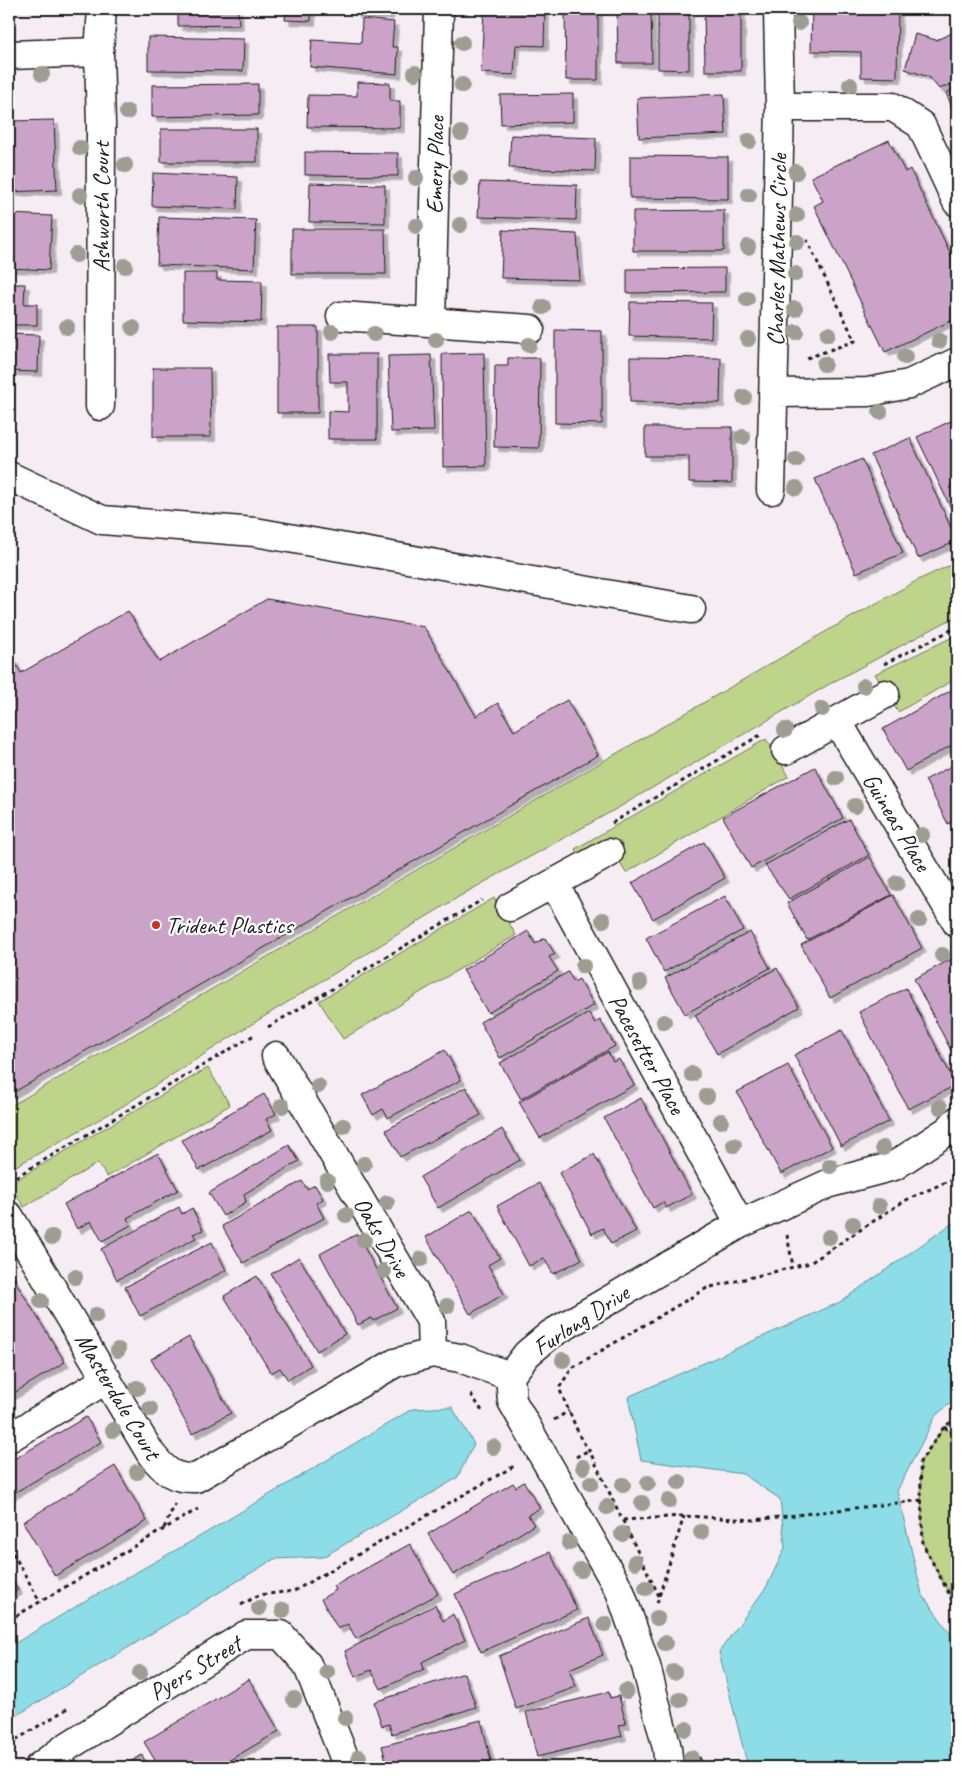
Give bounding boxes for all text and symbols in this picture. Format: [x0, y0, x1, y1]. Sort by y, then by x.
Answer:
street label: Emery Place [419, 114, 451, 214]
street label: Ashworth Court [86, 140, 116, 272]
street label: Charles Mathews Circle [760, 151, 794, 346]
street label: Guineas Place [856, 767, 939, 878]
place label: Trident Plastics [166, 910, 294, 940]
marker: Trident Plastics [150, 919, 162, 931]
street label: Pacesetter Place [602, 989, 693, 1121]
street label: Oaks Drive [347, 1191, 418, 1284]
street label: Furlong Drive [527, 1277, 637, 1362]
street label: Masterdale Court [68, 1327, 169, 1467]
street label: Pyers Street [144, 1627, 249, 1707]

